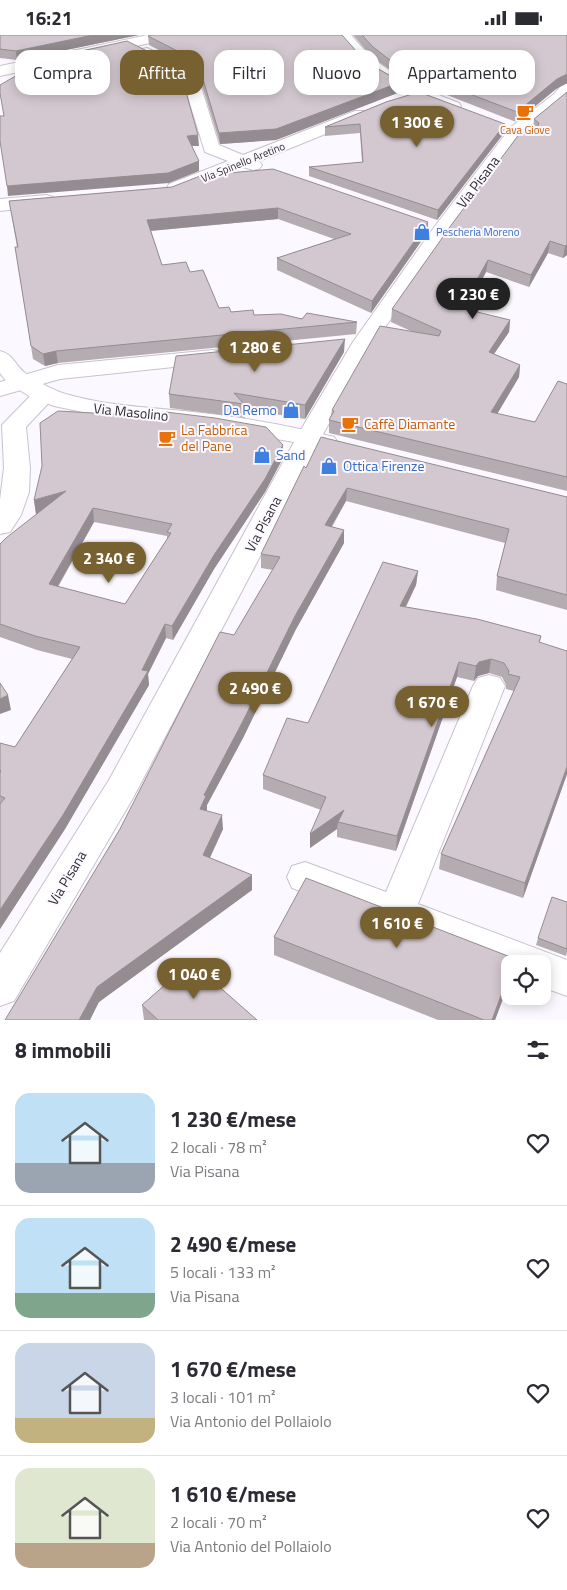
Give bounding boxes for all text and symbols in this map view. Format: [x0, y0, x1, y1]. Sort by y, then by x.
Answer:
text: 16:21 [25, 3, 72, 32]
chip: Compra [15, 50, 110, 95]
chip: Affitta [120, 50, 204, 95]
chip: Filtri [214, 50, 284, 95]
chip: Nuovo [294, 50, 379, 95]
chip: Appartamento [389, 50, 535, 95]
cafe icon: Cava Giove [515, 102, 535, 122]
pin: 1 300 € [371, 105, 463, 148]
text: 1 300 € [391, 110, 443, 134]
place label: Cava Giove [500, 122, 551, 138]
street label: Via Spinello Aretino [199, 138, 288, 186]
street label: Via Pisana [451, 151, 504, 212]
shop icon: Pescheria Moreno [412, 222, 432, 242]
place label: Pescheria Moreno [436, 224, 520, 240]
pin: 1 230 € [427, 277, 519, 320]
text: 1 230 € [447, 282, 499, 306]
pin: 1 280 € [209, 331, 301, 373]
text: 1 280 € [229, 335, 281, 359]
street label: Via Masolino [93, 397, 170, 426]
place label: Da Remo [223, 399, 277, 420]
shop icon: Da Remo [281, 400, 301, 420]
place label: Caffè Diamante [364, 413, 455, 434]
cafe icon: Caffè Diamante [340, 414, 360, 434]
place label: La Fabbrica del Pane [181, 419, 247, 456]
cafe icon: La Fabbrica del Pane [157, 428, 177, 448]
place label: Sand [276, 444, 306, 465]
shop icon: Sand [252, 445, 272, 465]
place label: Ottica Firenze [343, 455, 424, 476]
shop icon: Ottica Firenze [319, 456, 339, 476]
street label: Via Pisana [239, 492, 286, 556]
pin: 2 340 € [63, 541, 155, 584]
text: 2 340 € [83, 546, 135, 570]
pin: 2 490 € [209, 671, 301, 714]
text: 2 490 € [229, 676, 281, 700]
pin: 1 670 € [386, 685, 478, 728]
text: 1 670 € [406, 690, 458, 714]
street label: Via Pisana [42, 846, 91, 909]
pin: 1 610 € [351, 907, 443, 949]
text: 1 610 € [371, 911, 423, 935]
map controls [501, 955, 551, 1005]
button: locate [501, 955, 551, 1005]
pin: 1 040 € [148, 957, 240, 1000]
text: 1 040 € [168, 962, 220, 986]
text: 8 immobili [15, 1034, 111, 1066]
icon: filters [524, 1036, 552, 1064]
text: 1 230 €/mese [170, 1103, 296, 1135]
icon: home [55, 1113, 115, 1173]
icon: heart [524, 1129, 552, 1157]
text: 2 locali · 78 m² [170, 1135, 267, 1159]
text: Via Pisana [170, 1159, 239, 1183]
text: 2 490 €/mese [170, 1228, 296, 1260]
icon: home [55, 1238, 115, 1298]
icon: heart [524, 1254, 552, 1282]
text: 5 locali · 133 m² [170, 1260, 276, 1284]
text: Via Pisana [170, 1284, 239, 1308]
text: 1 670 €/mese [170, 1353, 296, 1385]
icon: home [55, 1363, 115, 1423]
icon: heart [524, 1379, 552, 1407]
text: 3 locali · 101 m² [170, 1385, 276, 1409]
text: Via Antonio del Pollaiolo [170, 1409, 332, 1433]
text: 1 610 €/mese [170, 1478, 296, 1510]
icon: home [55, 1488, 115, 1548]
icon: heart [524, 1504, 552, 1532]
text: 2 locali · 70 m² [170, 1510, 267, 1534]
text: Via Antonio del Pollaiolo [170, 1534, 332, 1558]

